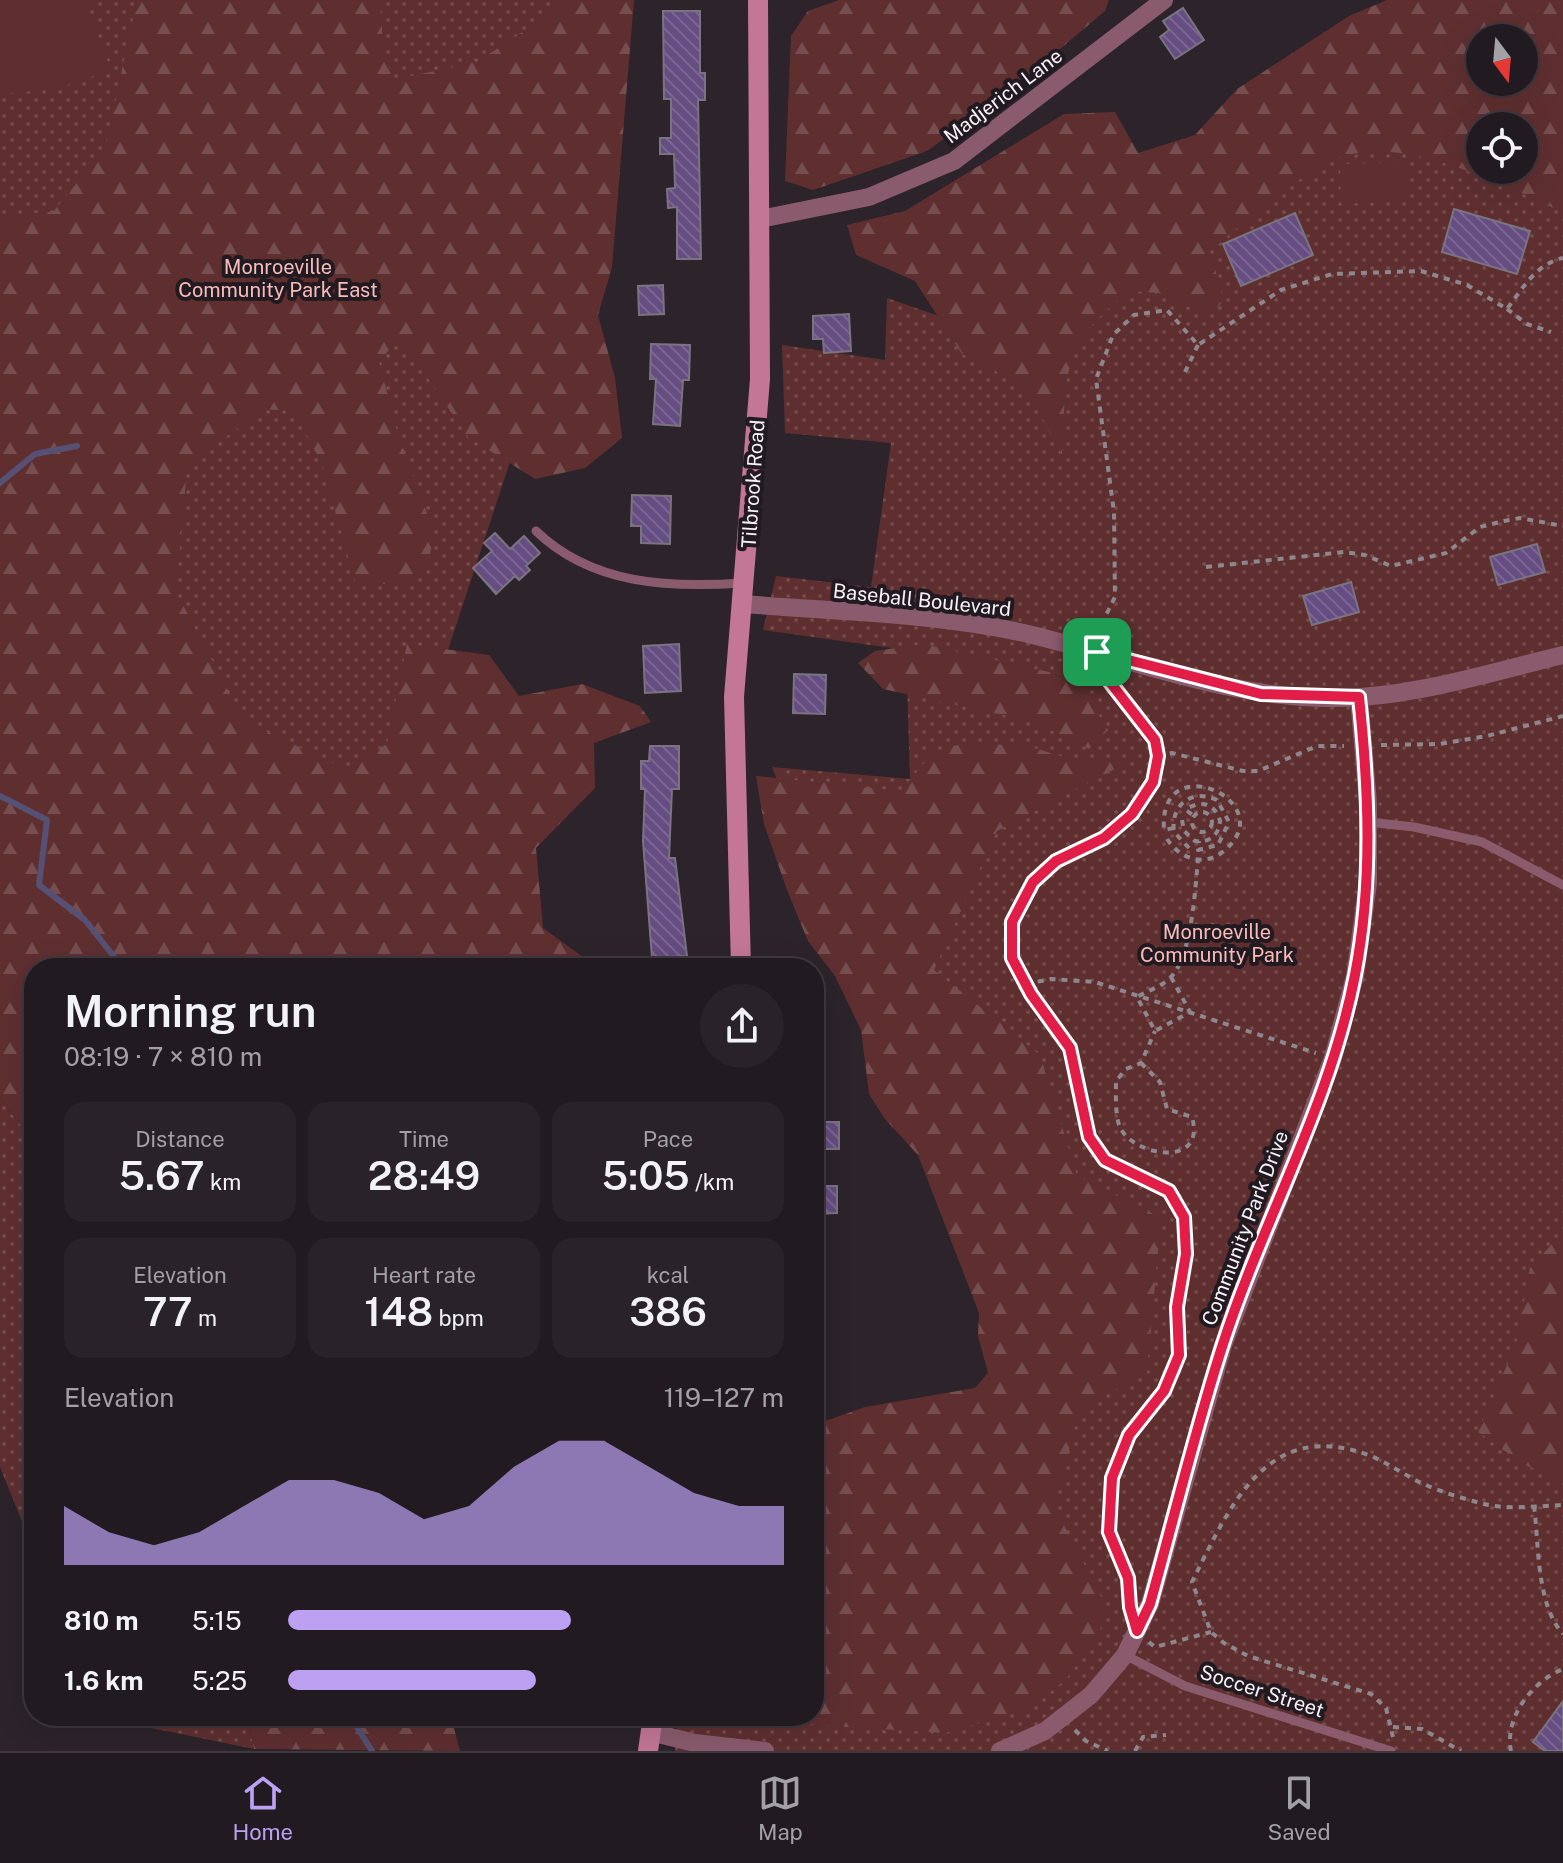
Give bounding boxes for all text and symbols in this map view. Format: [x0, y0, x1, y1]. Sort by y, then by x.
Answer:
north arrow [1466, 24, 1538, 96]
map controls [1466, 24, 1538, 184]
street label: Madjerich Lane [939, 44, 1067, 148]
button: locate [1466, 112, 1538, 184]
park label: Monroeville Community Park East [178, 255, 378, 302]
street label: Tilbrook Road [737, 419, 769, 549]
street label: Baseball Boulevard [832, 579, 1012, 621]
pin [1063, 618, 1131, 686]
icon: arrive [1075, 630, 1119, 674]
park label: Monroeville Community Park [1140, 920, 1294, 967]
button: share [700, 984, 784, 1068]
text: Morning run [64, 985, 317, 1037]
text: 08:19 · 7 × 810 m [64, 1041, 262, 1072]
text: Distance [135, 1126, 225, 1152]
text: Time [399, 1126, 449, 1152]
text: Pace [643, 1126, 693, 1152]
street label: Community Park Drive [1197, 1127, 1293, 1329]
text: 5.67 [119, 1152, 205, 1199]
text: 28:49 [368, 1152, 480, 1199]
text: 5:05 [602, 1152, 690, 1199]
text: km [205, 1169, 241, 1195]
text: /km [690, 1169, 734, 1195]
text: Elevation [133, 1262, 227, 1288]
text: Heart rate [372, 1262, 476, 1288]
text: kcal [647, 1262, 689, 1288]
text: 77 [143, 1288, 193, 1335]
text: 148 [364, 1288, 433, 1335]
text: 386 [629, 1288, 707, 1335]
text: m [193, 1305, 217, 1331]
text: bpm [433, 1305, 484, 1331]
text: Elevation [64, 1382, 174, 1413]
text: 119–127 m [664, 1382, 784, 1413]
text: 810 m [64, 1605, 138, 1636]
text: 5:15 [192, 1605, 242, 1636]
street label: Soccer Street [1197, 1660, 1327, 1722]
text: 1.6 km [64, 1665, 144, 1696]
text: 5:25 [192, 1665, 247, 1696]
tab: Home [232, 1771, 293, 1845]
tab: Map [758, 1771, 803, 1845]
tab: Saved [1268, 1771, 1331, 1845]

